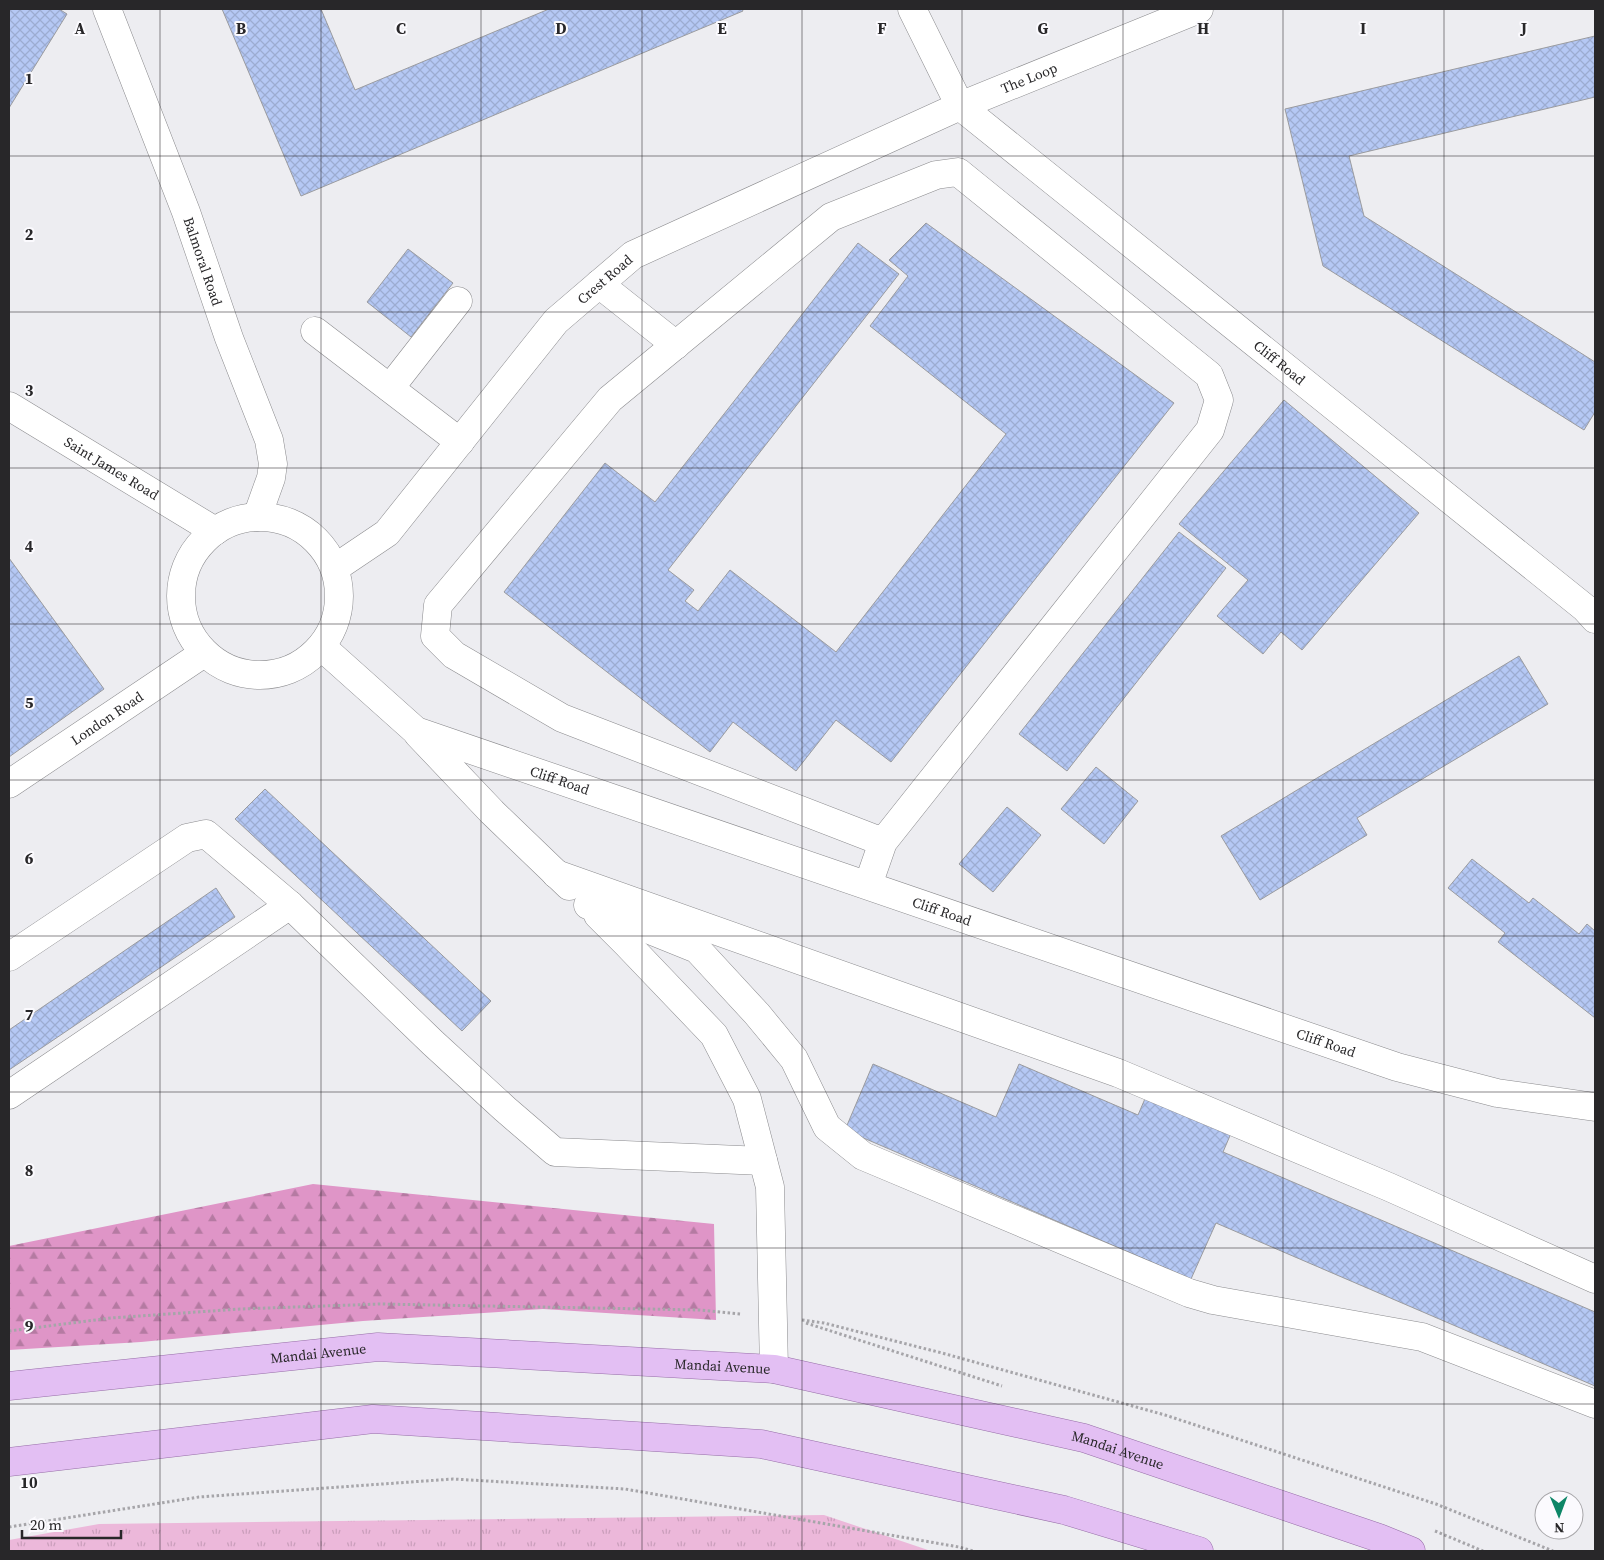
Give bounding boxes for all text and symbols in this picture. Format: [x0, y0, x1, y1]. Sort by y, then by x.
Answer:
text: A [75, 17, 86, 39]
text: B [236, 17, 247, 39]
text: C [396, 17, 406, 39]
text: D [555, 17, 567, 39]
text: E [717, 17, 727, 39]
text: F [877, 17, 887, 39]
text: G [1038, 17, 1049, 39]
text: H [1197, 17, 1209, 39]
text: I [1360, 17, 1366, 39]
text: J [1520, 17, 1527, 39]
street label: The Loop [998, 58, 1060, 98]
text: 1 [25, 67, 33, 89]
street label: Balmoral Road [178, 214, 227, 308]
text: 2 [25, 223, 34, 245]
street label: Crest Road [573, 250, 637, 309]
street label: Cliff Road [1249, 336, 1310, 390]
text: 3 [25, 379, 34, 401]
street label: Saint James Road [60, 432, 163, 505]
text: 4 [25, 535, 34, 557]
street label: London Road [67, 687, 147, 750]
text: 5 [25, 691, 34, 713]
street label: Cliff Road [527, 761, 592, 800]
text: 6 [25, 847, 34, 869]
street label: Cliff Road [910, 892, 974, 931]
text: 7 [25, 1003, 34, 1025]
street label: Cliff Road [1294, 1023, 1358, 1062]
text: 8 [25, 1159, 33, 1181]
text: 9 [25, 1315, 34, 1337]
street label: Mandai Avenue [269, 1338, 367, 1368]
street label: Mandai Avenue [674, 1353, 771, 1379]
street label: Mandai Avenue [1070, 1426, 1167, 1474]
text: 10 [20, 1471, 38, 1493]
north arrow [1534, 1490, 1584, 1540]
scale bar [22, 1508, 121, 1540]
text: 20 m [30, 1514, 62, 1535]
text: N [1554, 1518, 1565, 1538]

